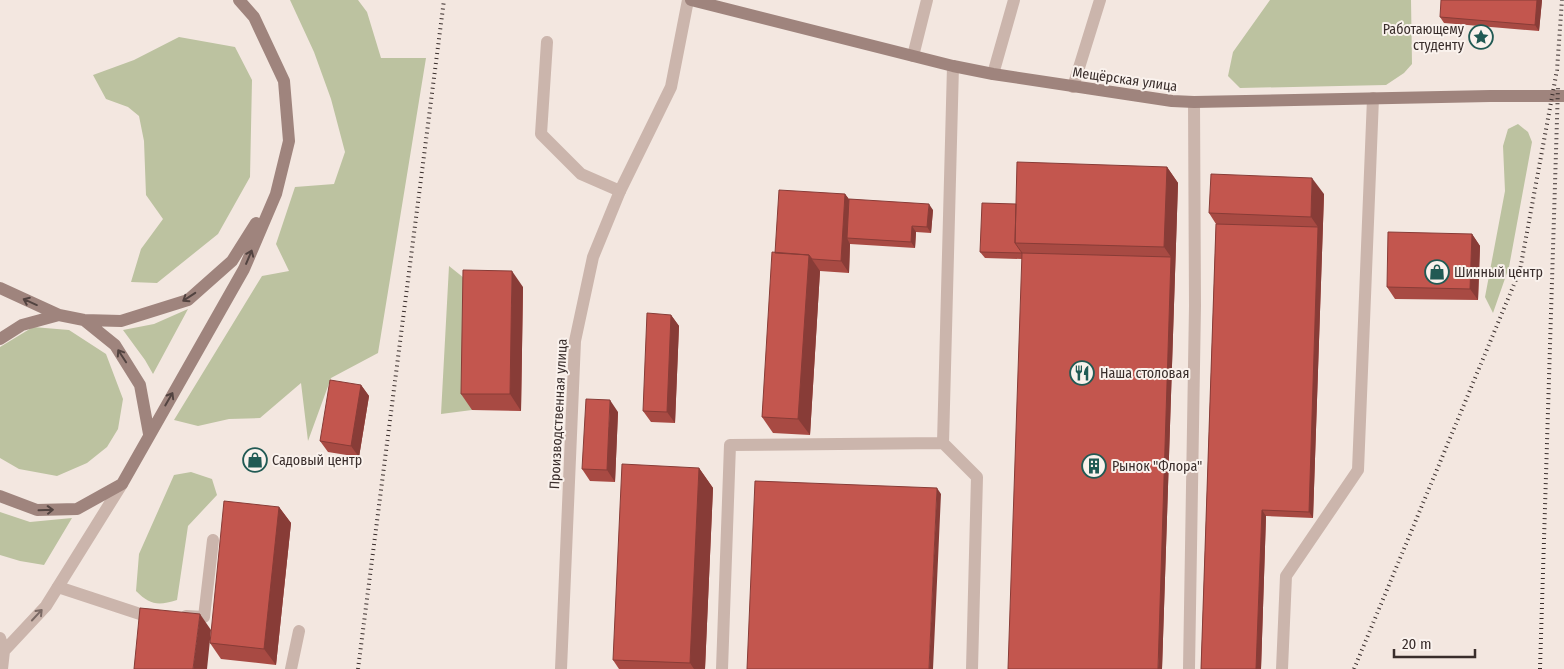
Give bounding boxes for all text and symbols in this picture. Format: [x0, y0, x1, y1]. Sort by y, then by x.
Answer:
place label: Работающему студенту [1383, 21, 1465, 54]
place icon: Работающему студенту [1468, 24, 1494, 50]
street label: Мещёрская улица [1071, 64, 1179, 95]
one-way arrow [244, 250, 254, 265]
shop icon: Шинный центр [1424, 259, 1450, 285]
place label: Шинный центр [1454, 264, 1543, 281]
one-way arrow [182, 292, 196, 302]
one-way arrow [23, 296, 38, 306]
street label: Производственная улица [546, 338, 571, 490]
one-way arrow [117, 349, 127, 363]
restaurant icon: Наша столовая [1069, 360, 1095, 386]
place label: Наша столовая [1100, 365, 1189, 382]
one-way arrow [165, 392, 175, 406]
shop icon: Садовый центр [242, 447, 268, 473]
place label: Садовый центр [272, 452, 362, 469]
building icon: Рынок "Флора" [1081, 453, 1107, 479]
place label: Рынок "Флора" [1112, 458, 1202, 475]
one-way arrow [38, 505, 54, 514]
one-way arrow [31, 609, 43, 622]
scale bar [1394, 626, 1475, 658]
text: 20 m [1402, 635, 1432, 653]

